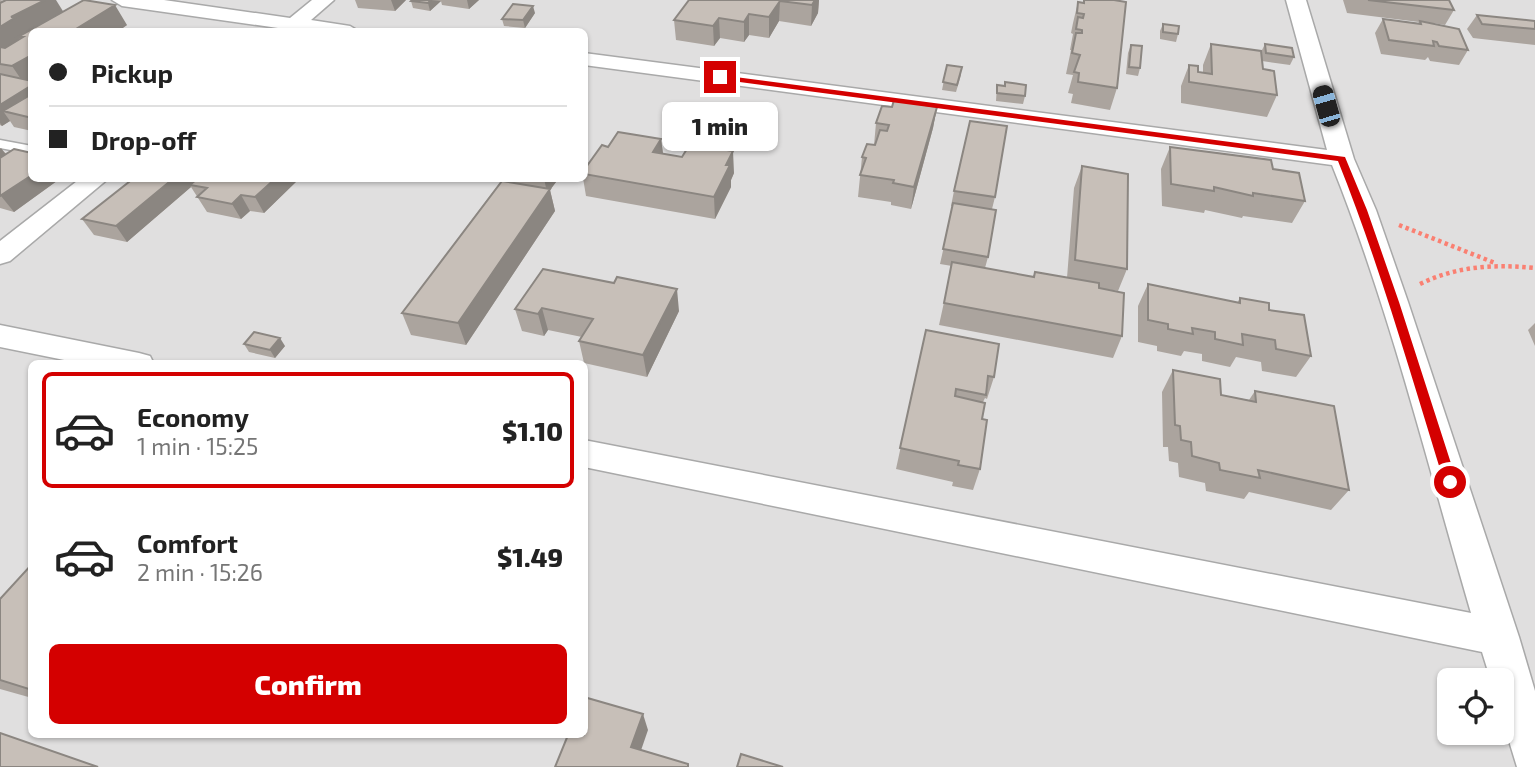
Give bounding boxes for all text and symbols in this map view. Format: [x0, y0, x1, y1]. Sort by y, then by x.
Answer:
text: Pickup [91, 57, 173, 88]
route end [704, 61, 736, 93]
car [1311, 83, 1342, 129]
callout: 1 min [662, 102, 778, 150]
text: 1 min [692, 112, 748, 140]
text: Drop-off [91, 124, 196, 155]
icon: car [53, 399, 116, 462]
text: Economy [137, 401, 249, 432]
text: $1.10 [502, 415, 563, 446]
text: 1 min · 15:25 [137, 432, 258, 460]
route start [1434, 466, 1466, 498]
icon: car [53, 525, 116, 588]
text: Comfort [137, 527, 238, 558]
text: $1.49 [497, 541, 563, 572]
text: 2 min · 15:26 [137, 558, 263, 586]
button: Confirm [49, 644, 567, 724]
map controls [1437, 668, 1514, 745]
button: locate [1437, 668, 1514, 745]

